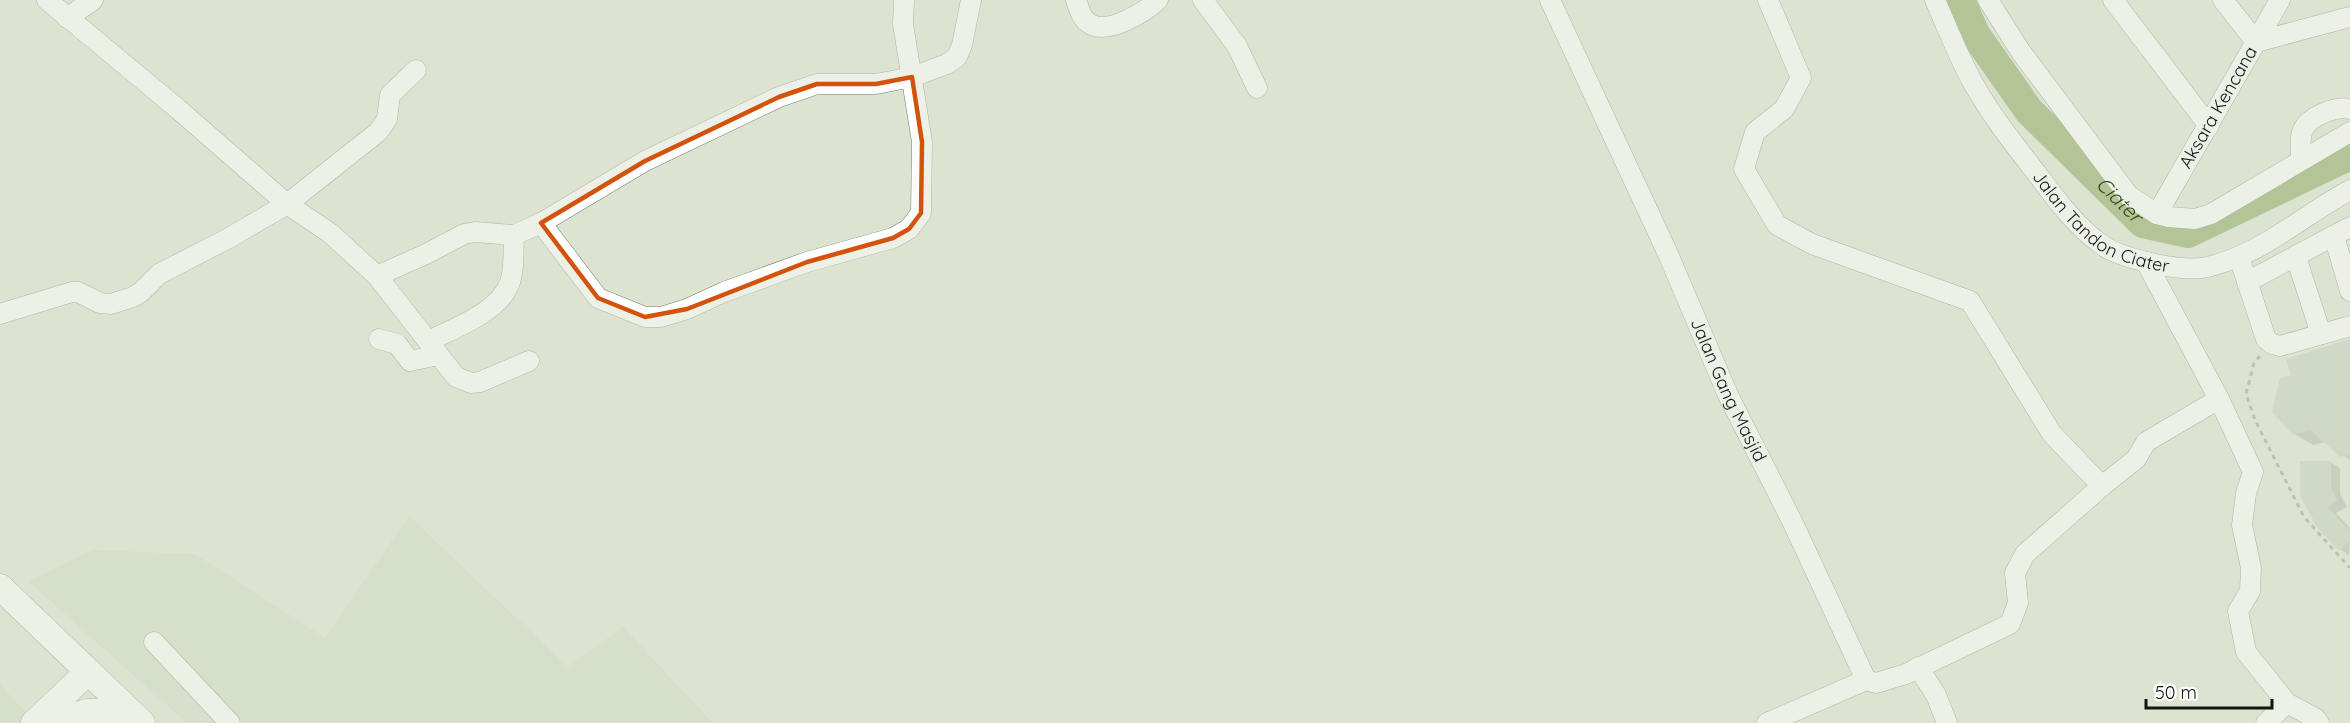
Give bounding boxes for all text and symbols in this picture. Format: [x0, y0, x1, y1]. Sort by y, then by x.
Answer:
street label: Aksara Kencana [2174, 42, 2262, 172]
street label: Jalan Tandon Ciater [2028, 166, 2171, 277]
water label: Ciater [2091, 171, 2150, 229]
street label: Jalan Gang Masjid [1686, 315, 1772, 466]
scale bar [2146, 672, 2272, 710]
text: 50 m [2155, 681, 2197, 704]

